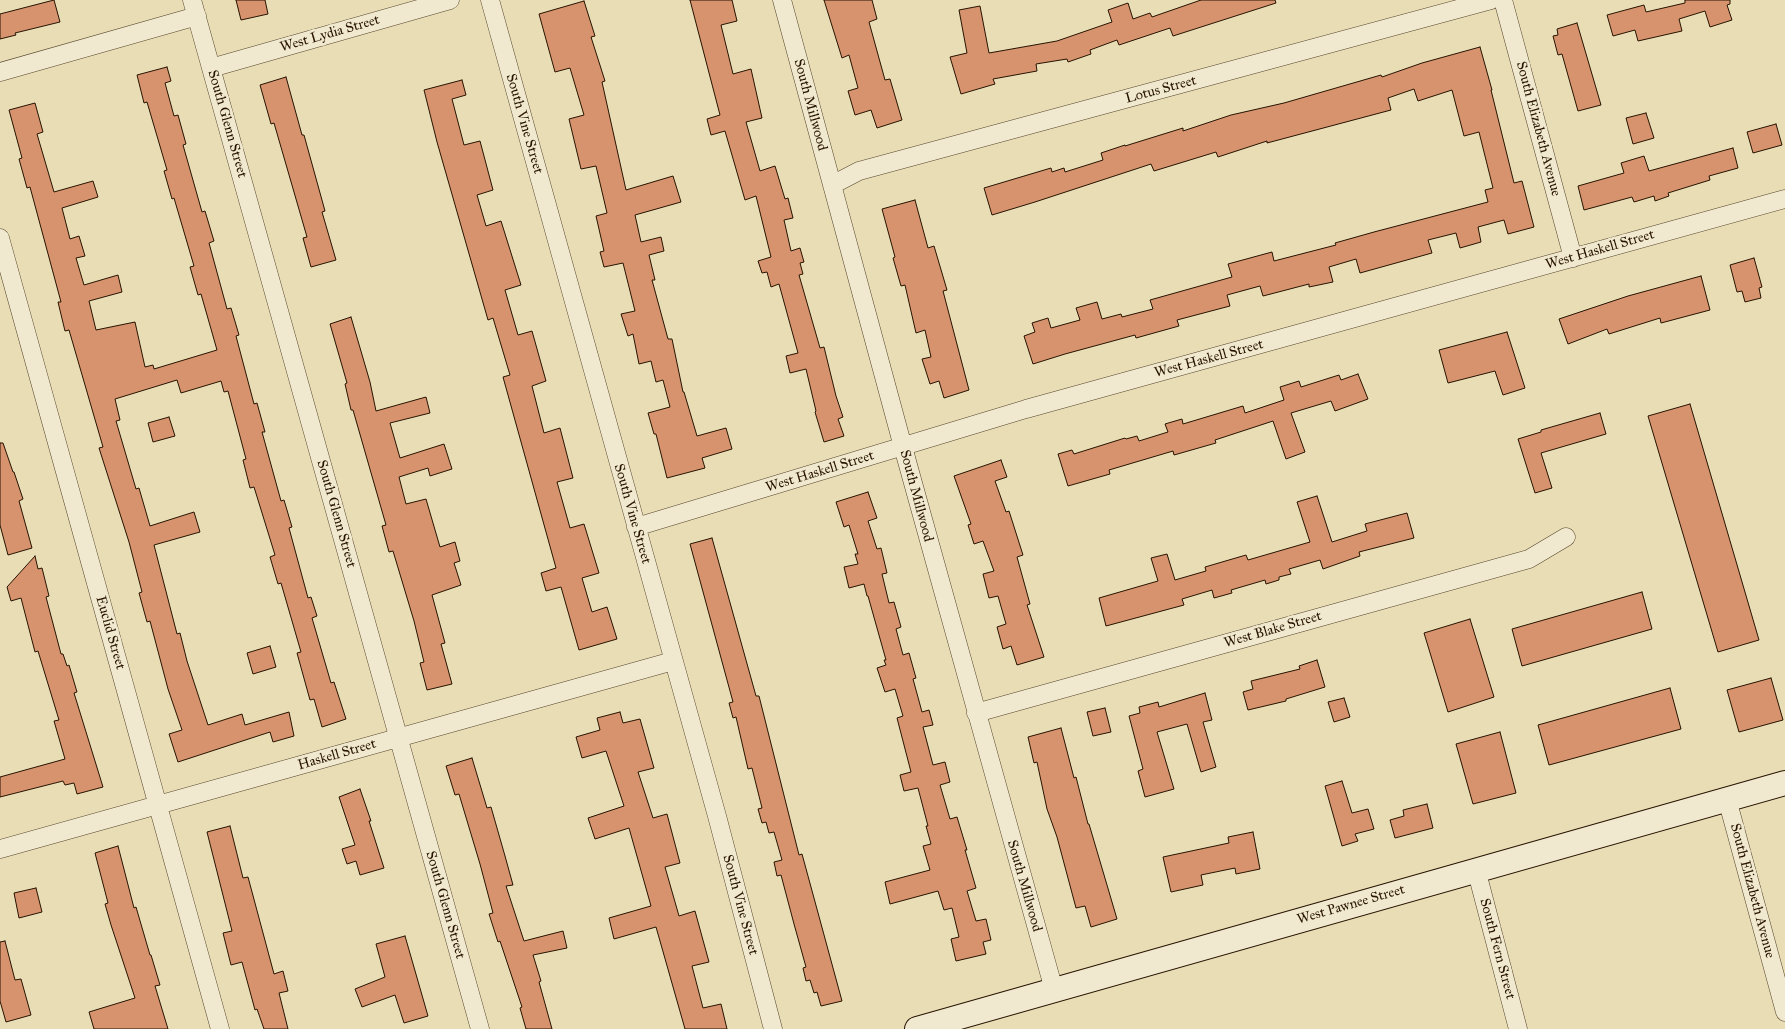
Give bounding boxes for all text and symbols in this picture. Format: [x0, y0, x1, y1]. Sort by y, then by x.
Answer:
street label: West Lydia Street [278, 12, 382, 56]
street label: South Millwood [790, 57, 830, 153]
street label: South Elizabeth Avenue [1512, 60, 1564, 198]
street label: South Glenn Street [204, 68, 250, 180]
street label: South Vine Street [502, 72, 546, 176]
street label: Lotus Street [1124, 72, 1198, 108]
street label: West Haskell Street [1544, 226, 1656, 274]
street label: West Haskell Street [1153, 336, 1265, 382]
street label: West Haskell Street [764, 448, 876, 496]
street label: South Millwood [896, 448, 936, 544]
street label: South Glenn Street [313, 458, 359, 570]
street label: South Vine Street [610, 462, 654, 566]
street label: Euclid Street [91, 594, 129, 672]
street label: West Blake Street [1222, 608, 1324, 652]
street label: Haskell Street [296, 736, 378, 774]
street label: South Elizabeth Avenue [1726, 822, 1778, 960]
street label: South Millwood [1003, 838, 1045, 934]
street label: South Glenn Street [422, 849, 468, 961]
street label: South Vine Street [719, 853, 761, 957]
street label: West Pawnee Street [1295, 882, 1407, 928]
street label: South Fern Street [1475, 897, 1519, 1001]

